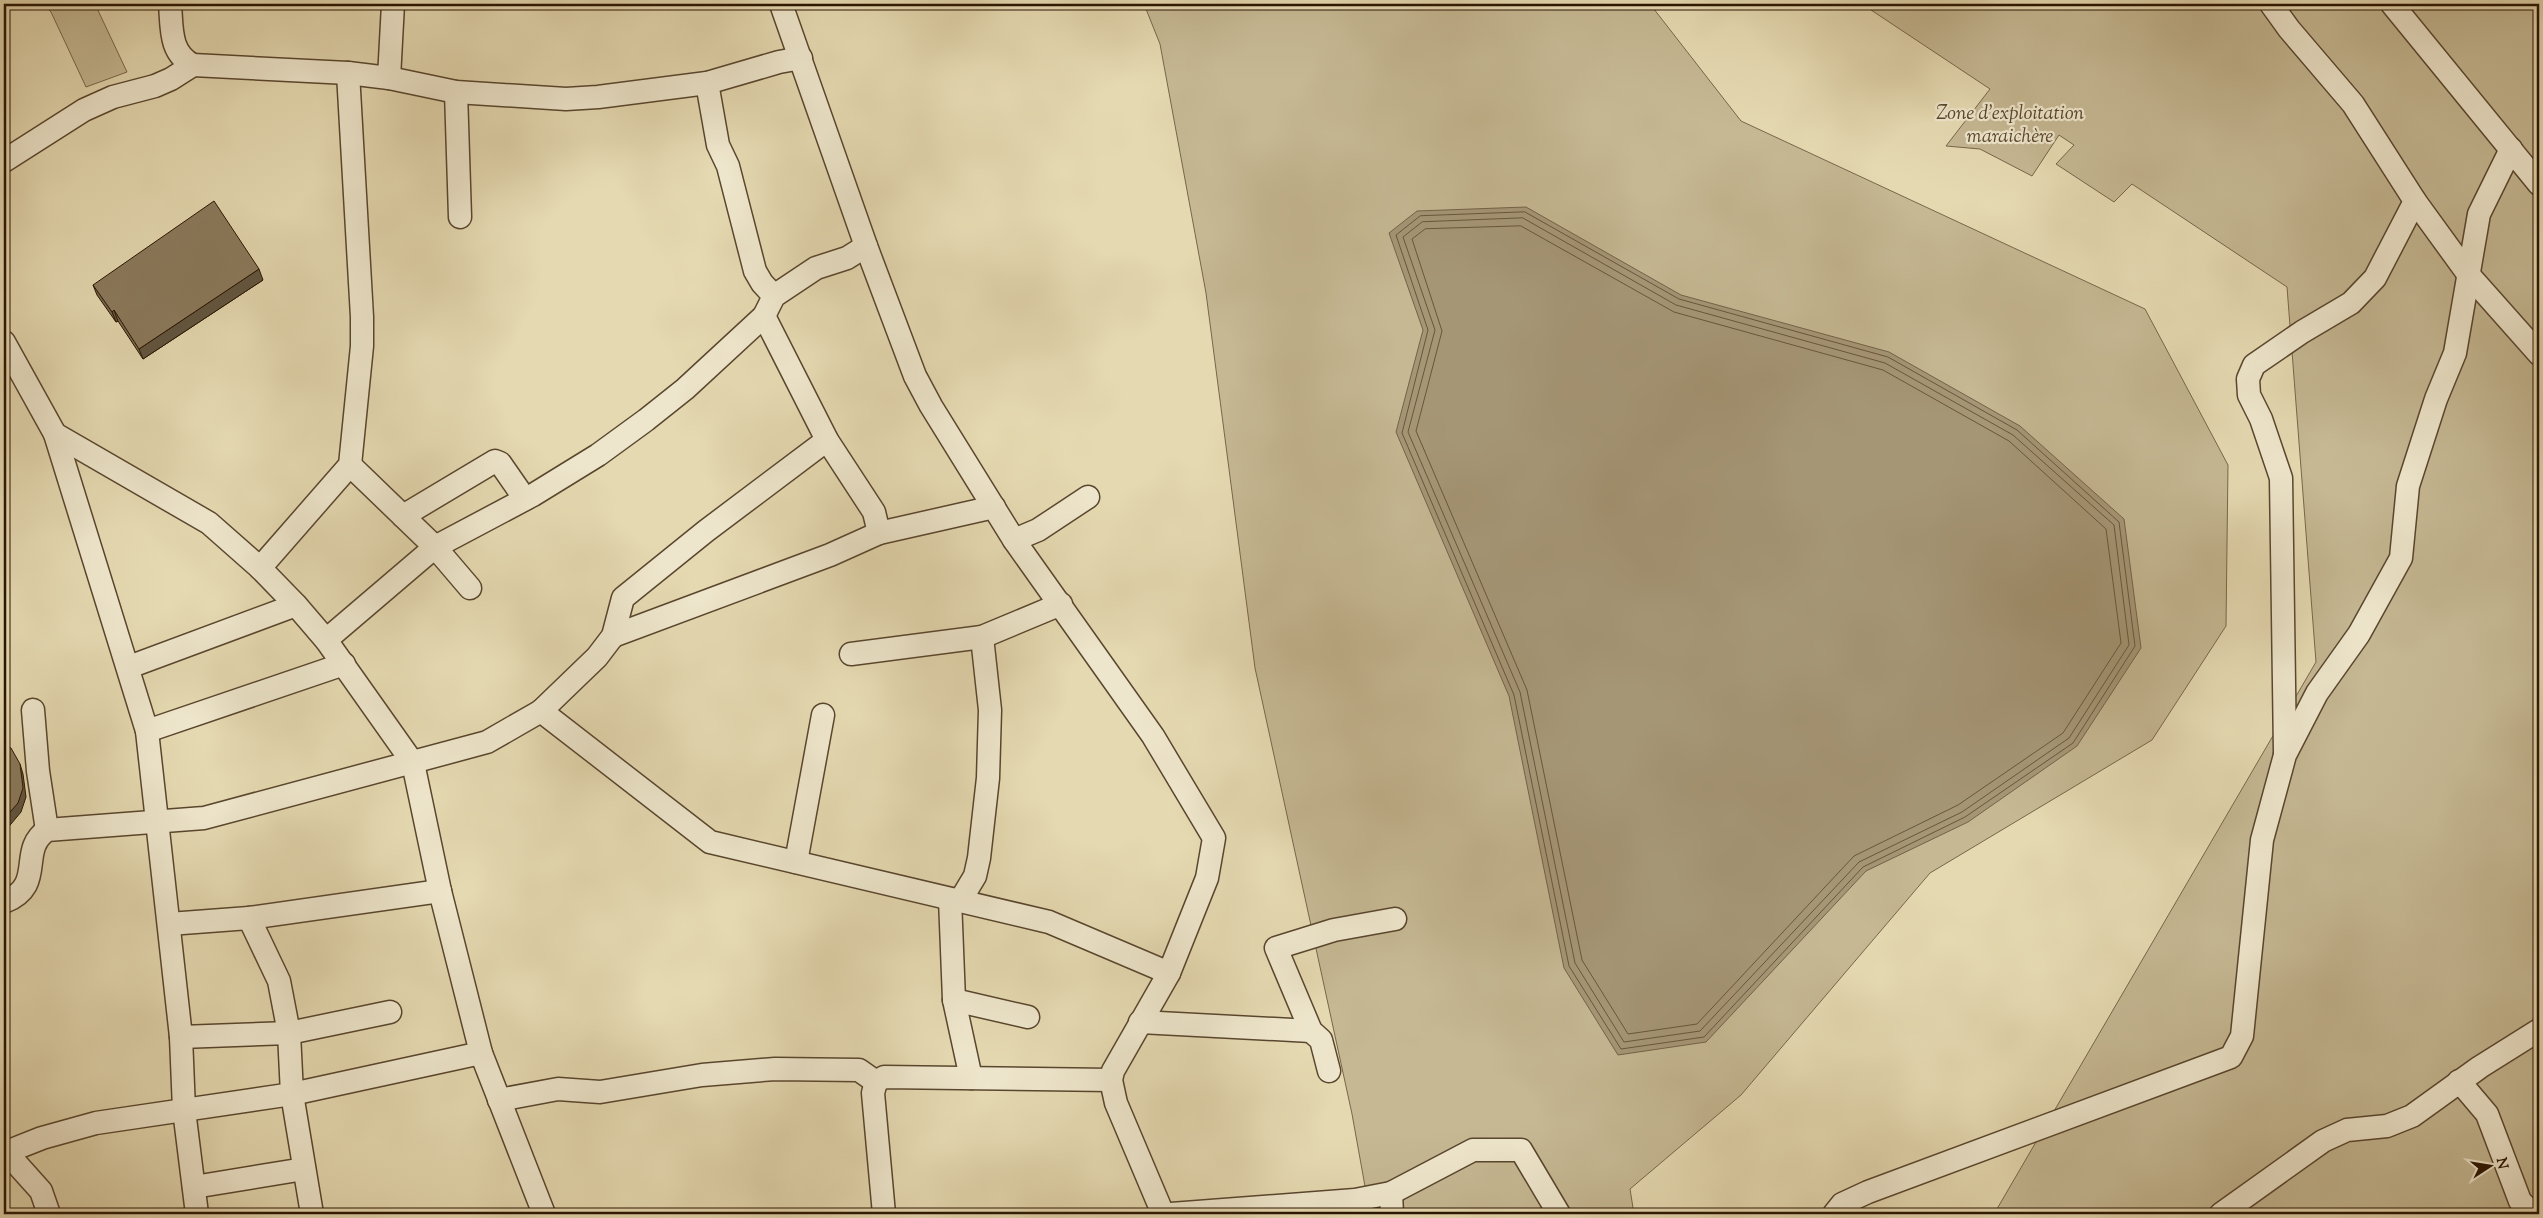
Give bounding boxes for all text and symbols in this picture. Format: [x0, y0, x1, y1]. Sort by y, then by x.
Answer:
park label: Zone d'exploitation maraichère [1936, 100, 2084, 152]
north arrow [2466, 1140, 2516, 1190]
text: N [2490, 1156, 2512, 1171]

